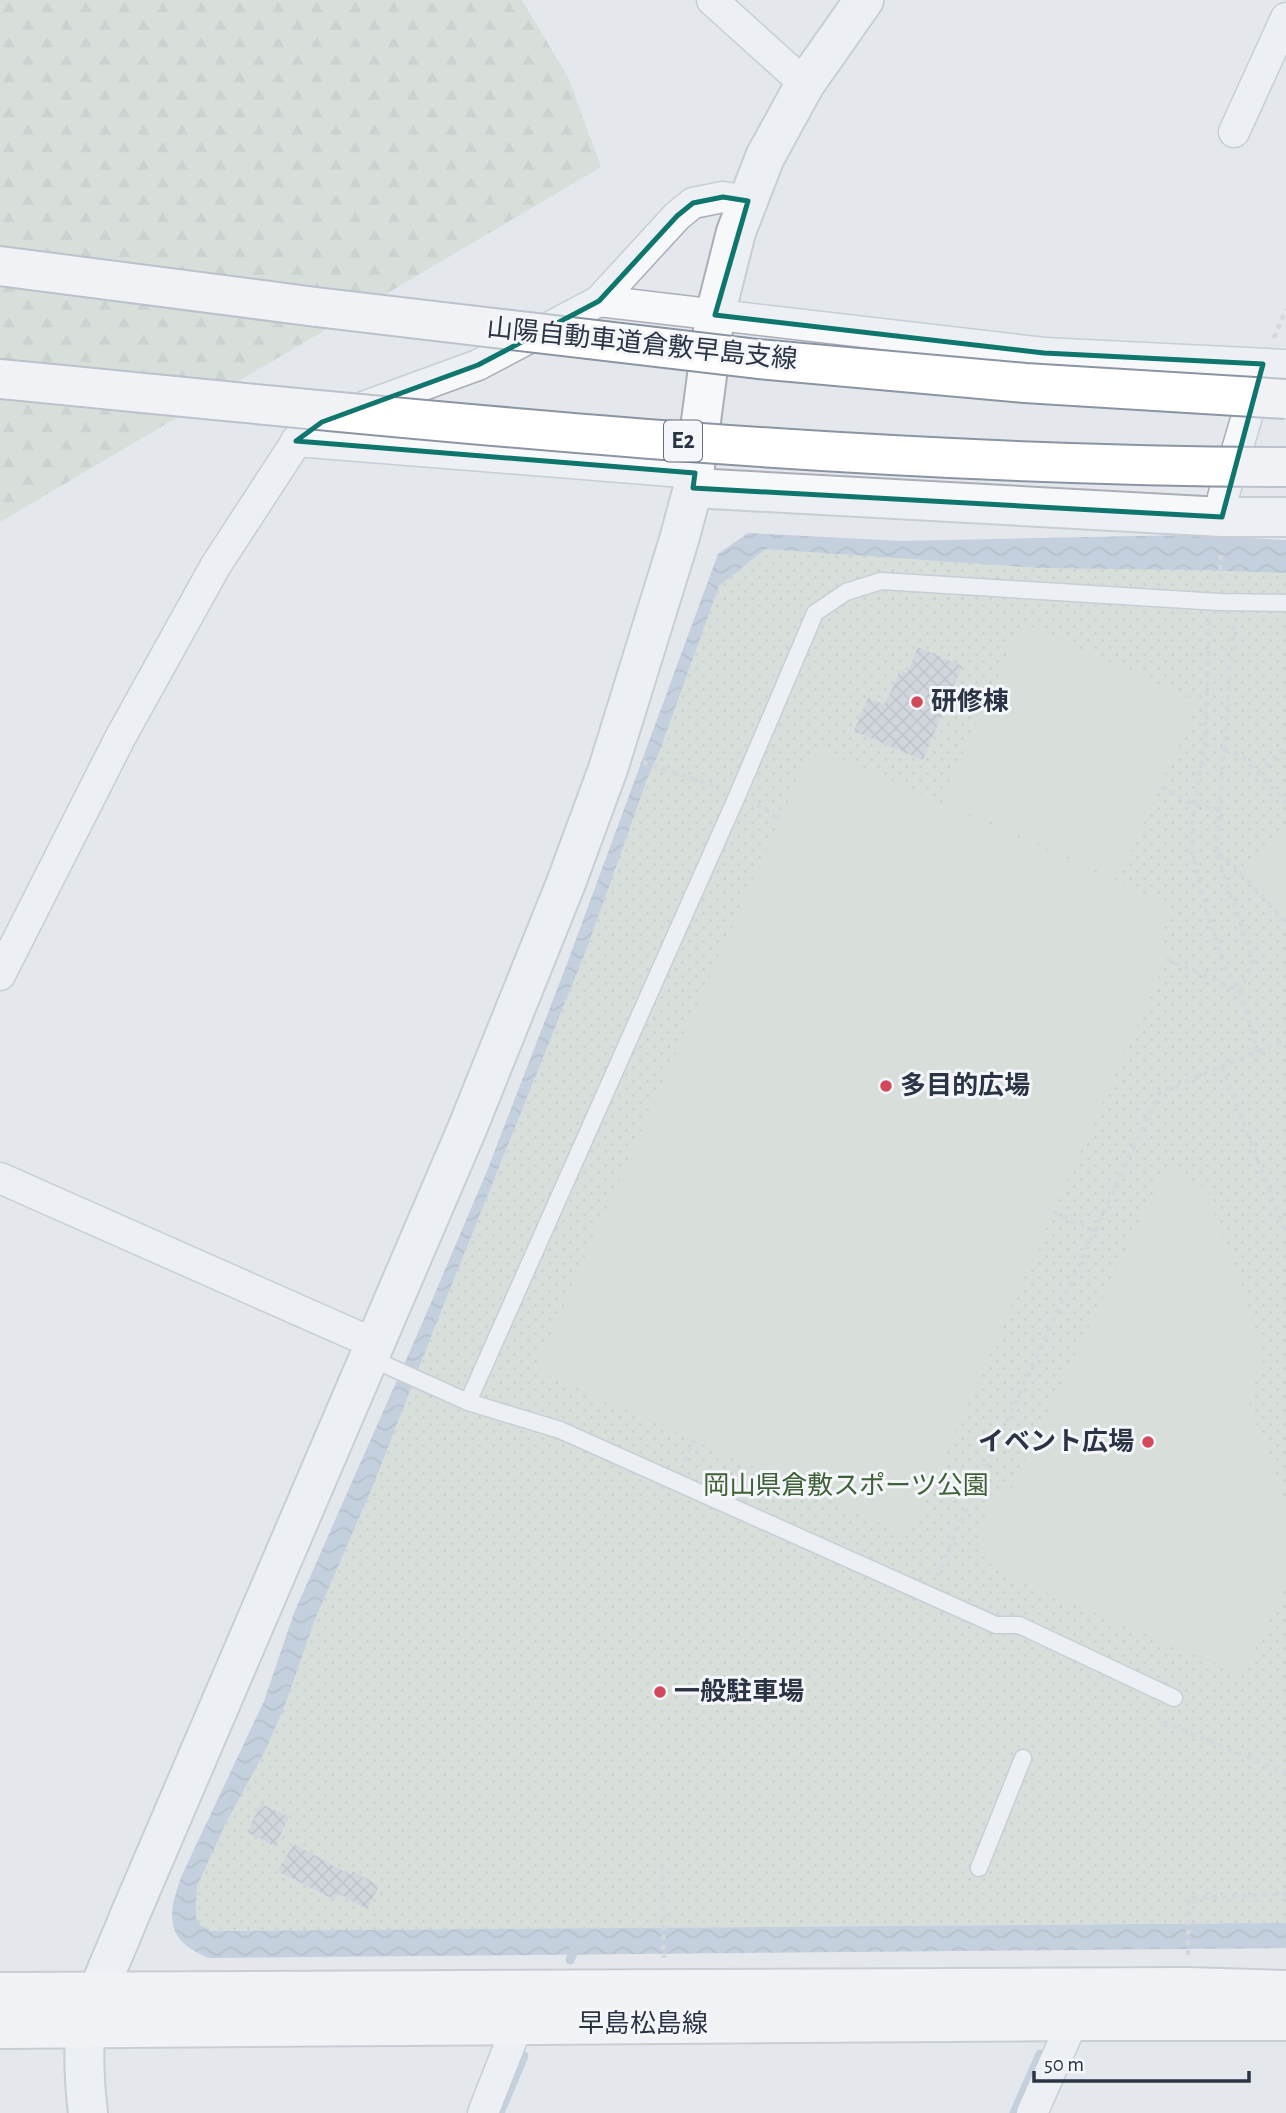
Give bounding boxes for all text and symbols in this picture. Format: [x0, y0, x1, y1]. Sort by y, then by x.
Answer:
street label: 山陽自動車道倉敷早島支線 [485, 313, 799, 373]
road number: E2 [664, 420, 702, 462]
place label: 研修棟 [931, 687, 1009, 715]
marker: 研修棟 [909, 694, 925, 710]
place label: 多目的広場 [900, 1071, 1030, 1099]
marker: 多目的広場 [878, 1078, 894, 1094]
place label: イベント広場 [978, 1427, 1134, 1455]
marker: イベント広場 [1140, 1434, 1156, 1450]
park label: 岡山県倉敷スポーツ公園 [703, 1471, 989, 1499]
place label: 一般駐車場 [674, 1677, 804, 1705]
marker: 一般駐車場 [652, 1684, 668, 1700]
street label: 早島松島線 [578, 2009, 708, 2037]
scale bar [1034, 2039, 1249, 2084]
text: 50 m [1044, 2054, 1084, 2075]

